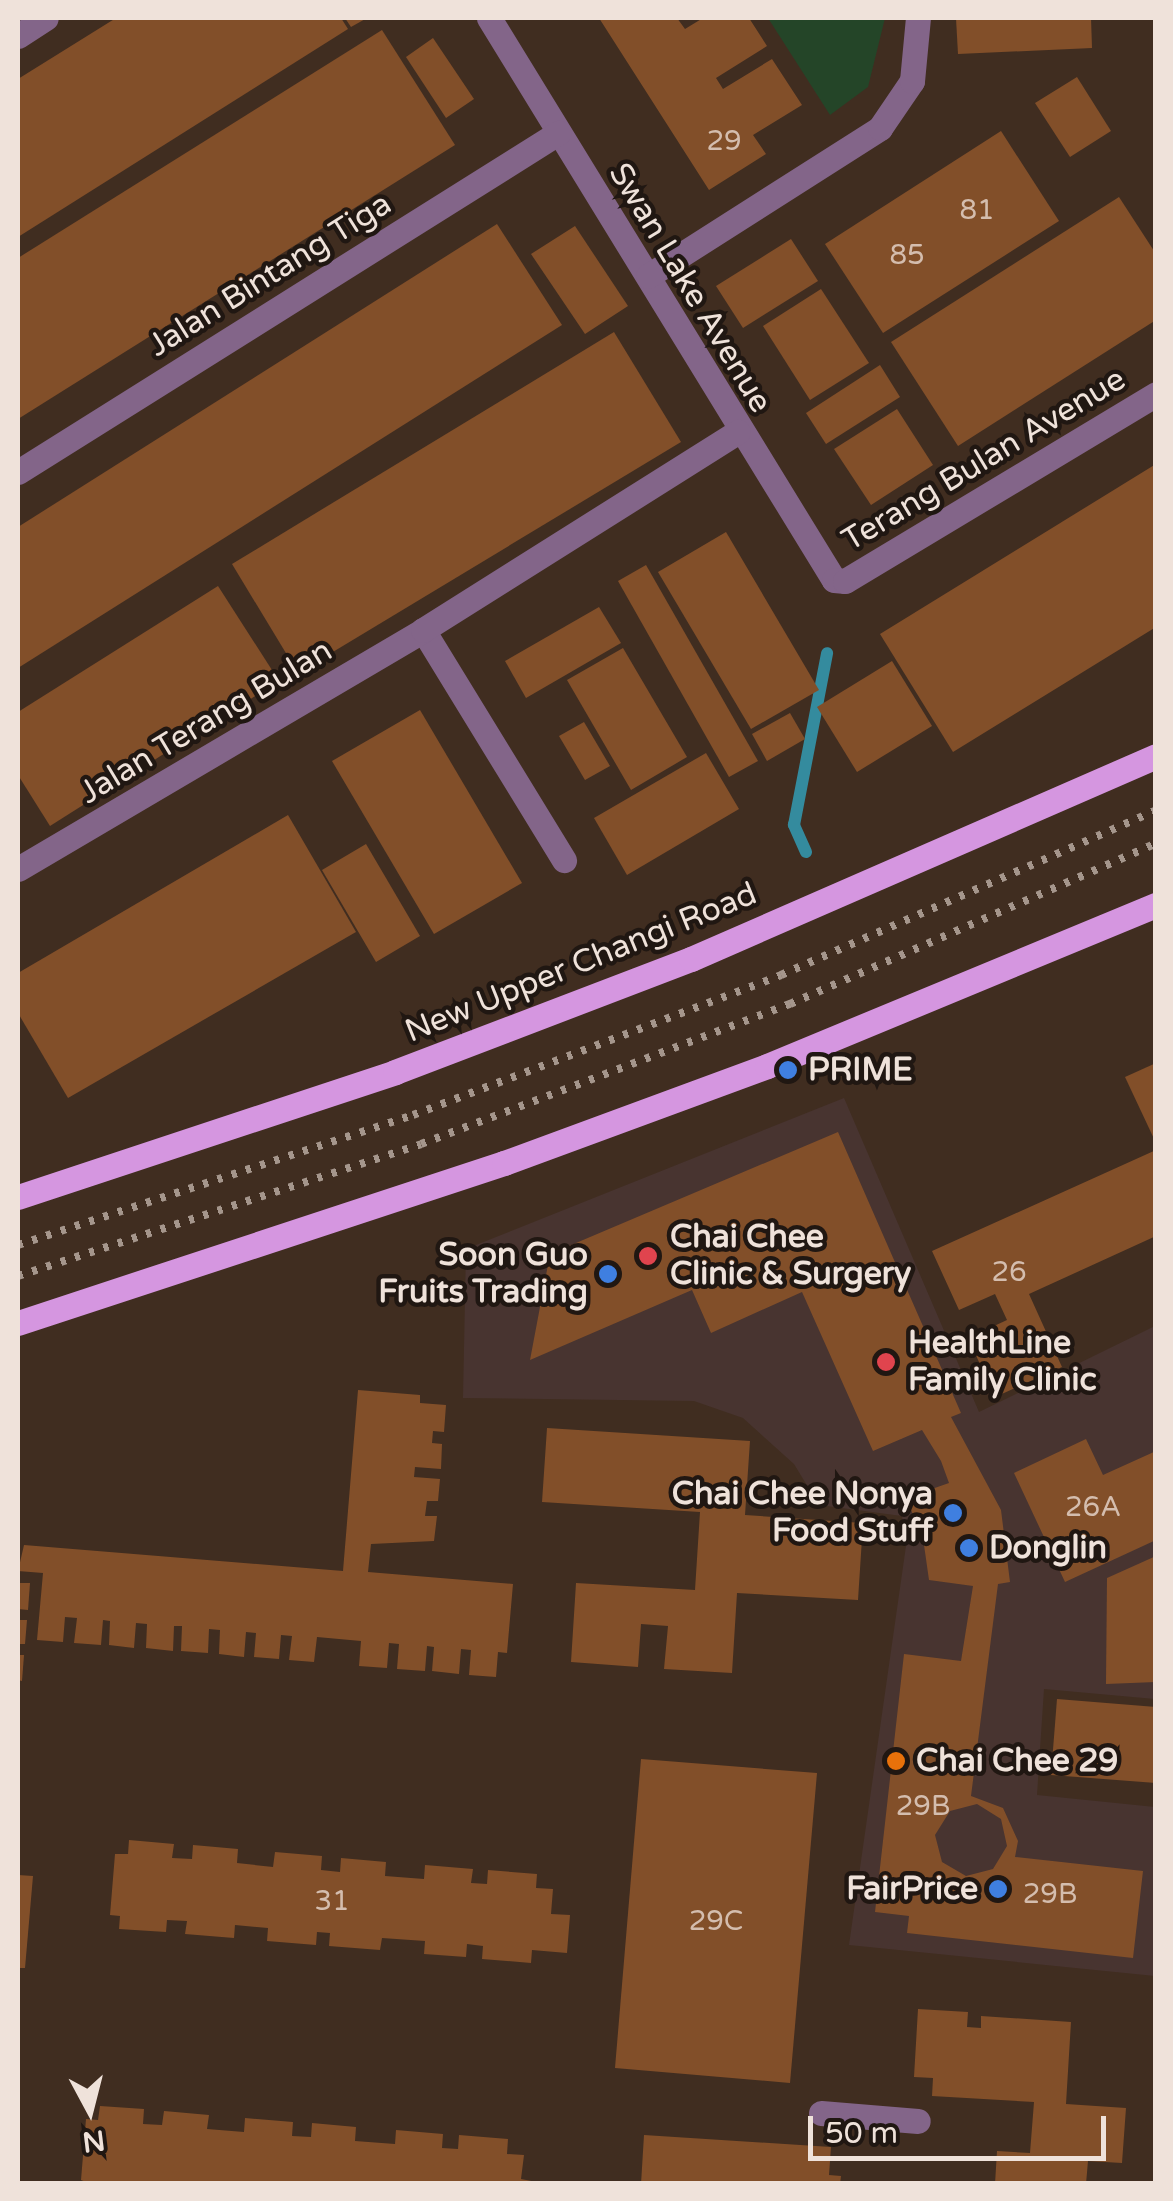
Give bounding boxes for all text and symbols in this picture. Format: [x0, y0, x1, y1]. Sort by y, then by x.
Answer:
house number: 29 [706, 124, 742, 158]
street label: Swan Lake Avenue [600, 156, 780, 420]
street label: Jalan Bintang Tiga [141, 185, 399, 365]
house number: 81 [959, 193, 995, 227]
house number: 85 [889, 238, 925, 272]
street label: Terang Bulan Avenue [835, 360, 1133, 560]
street label: Jalan Terang Bulan [73, 632, 339, 812]
street label: New Upper Changi Road [400, 875, 762, 1051]
place label: PRIME [808, 1051, 913, 1089]
marker: PRIME [777, 1059, 799, 1081]
place label: Chai Chee Clinic & Surgery [670, 1219, 911, 1294]
place label: Soon Guo Fruits Trading [378, 1237, 588, 1312]
marker: Chai Chee Clinic & Surgery [635, 1243, 661, 1269]
house number: 26 [991, 1255, 1027, 1289]
marker: Soon Guo Fruits Trading [597, 1263, 619, 1285]
place label: HealthLine Family Clinic [908, 1325, 1097, 1400]
marker: HealthLine Family Clinic [873, 1349, 899, 1375]
place label: Chai Chee Nonya Food Stuff [672, 1476, 933, 1551]
house number: 26A [1065, 1490, 1121, 1524]
marker: Chai Chee Nonya Food Stuff [942, 1502, 964, 1524]
place label: Donglin [989, 1529, 1107, 1567]
marker: Donglin [958, 1537, 980, 1559]
place label: Chai Chee 29 [916, 1742, 1118, 1780]
marker: Chai Chee 29 [885, 1750, 907, 1772]
house number: 29B [896, 1789, 950, 1823]
place label: FairPrice [846, 1870, 978, 1908]
house number: 29B [1023, 1877, 1077, 1911]
marker: FairPrice [987, 1878, 1009, 1900]
house number: 31 [314, 1884, 350, 1918]
house number: 29C [689, 1904, 743, 1938]
north arrow [40, 2061, 140, 2161]
scale bar [813, 2096, 1110, 2158]
text: 50 m [825, 2115, 898, 2152]
text: N [80, 2123, 107, 2159]

